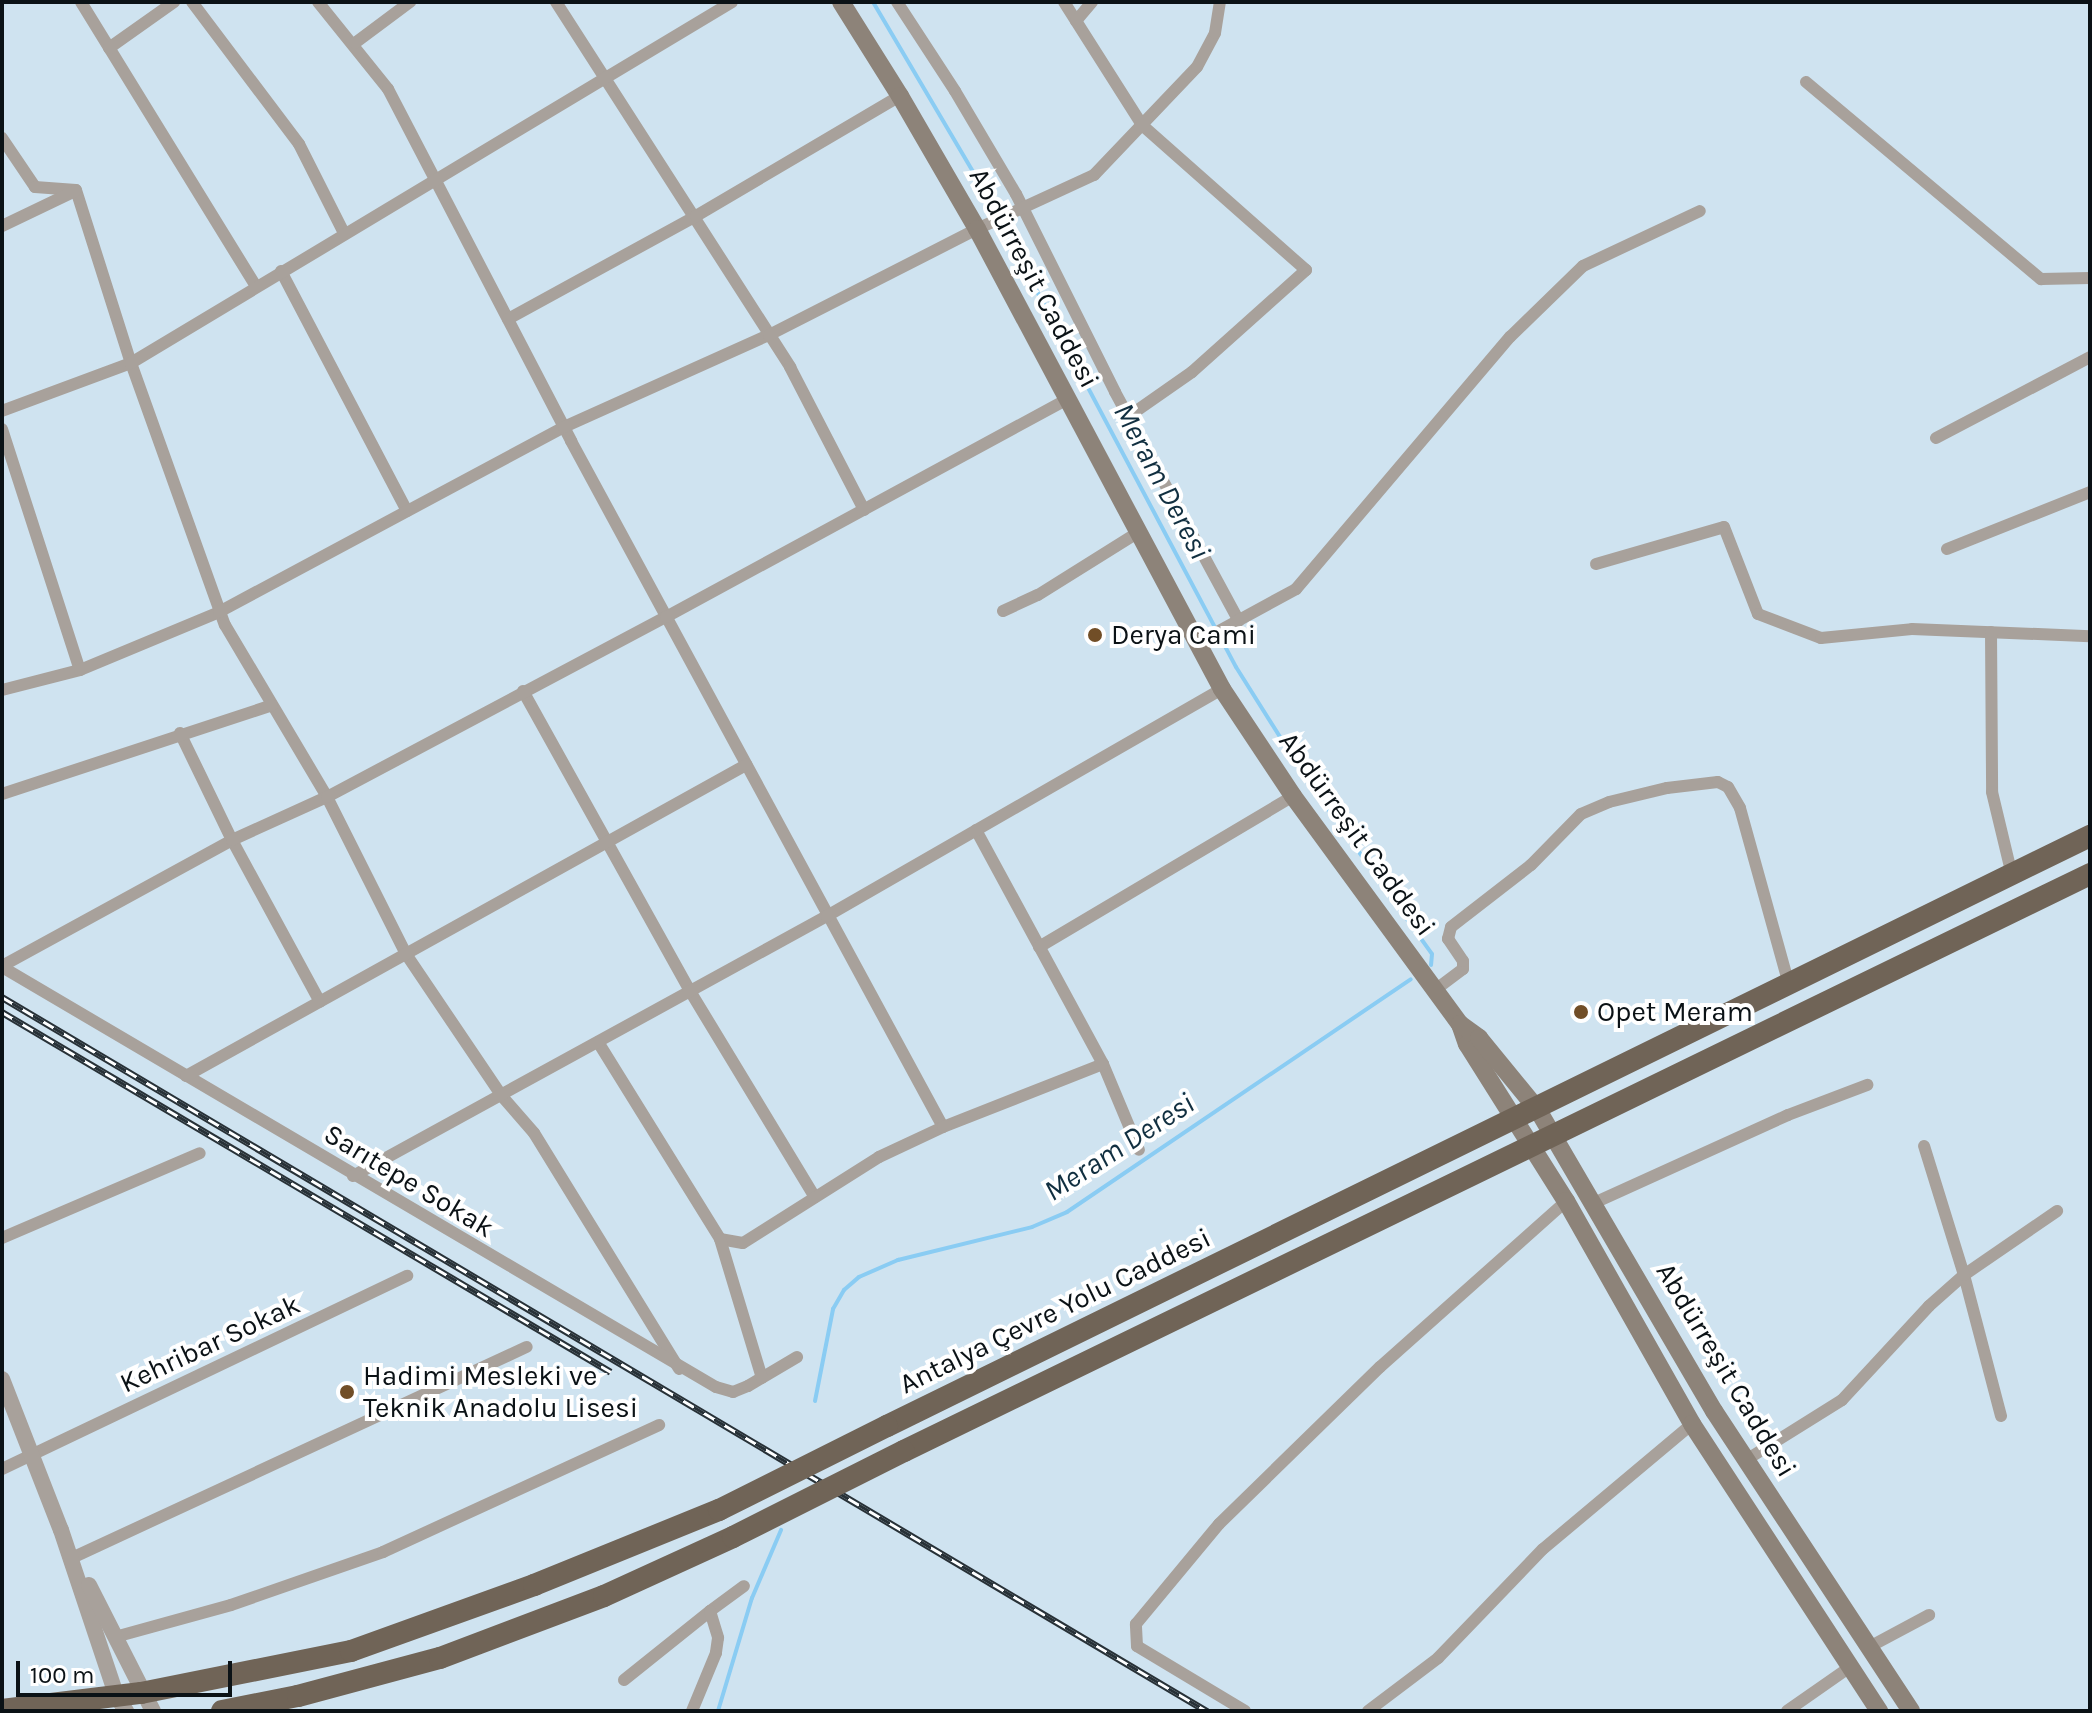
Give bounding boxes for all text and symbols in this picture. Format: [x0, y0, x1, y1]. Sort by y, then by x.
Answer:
street label: Abdürreşit Caddesi [962, 162, 1106, 394]
water label: Meram Deresi [1106, 397, 1218, 565]
place label: Derya Cami [1111, 618, 1256, 652]
marker: Derya Cami [1086, 626, 1104, 644]
street label: Abdürreşit Caddesi [1272, 725, 1442, 943]
place label: Opet Meram [1597, 995, 1753, 1029]
marker: Opet Meram [1572, 1003, 1590, 1021]
water label: Meram Deresi [1037, 1085, 1201, 1209]
street label: Sarıtepe Sokak [318, 1117, 500, 1245]
street label: Antalya Çevre Yolu Caddesi [894, 1221, 1216, 1401]
street label: Abdürreşit Caddesi [1649, 1257, 1803, 1483]
street label: Kehribar Sokak [115, 1288, 305, 1400]
place label: Hadimi Mesleki ve Teknik Anadolu Lisesi [363, 1359, 638, 1425]
marker: Hadimi Mesleki ve Teknik Anadolu Lisesi [338, 1383, 356, 1401]
scale bar [20, 1645, 236, 1695]
text: 100 m [30, 1661, 95, 1689]

